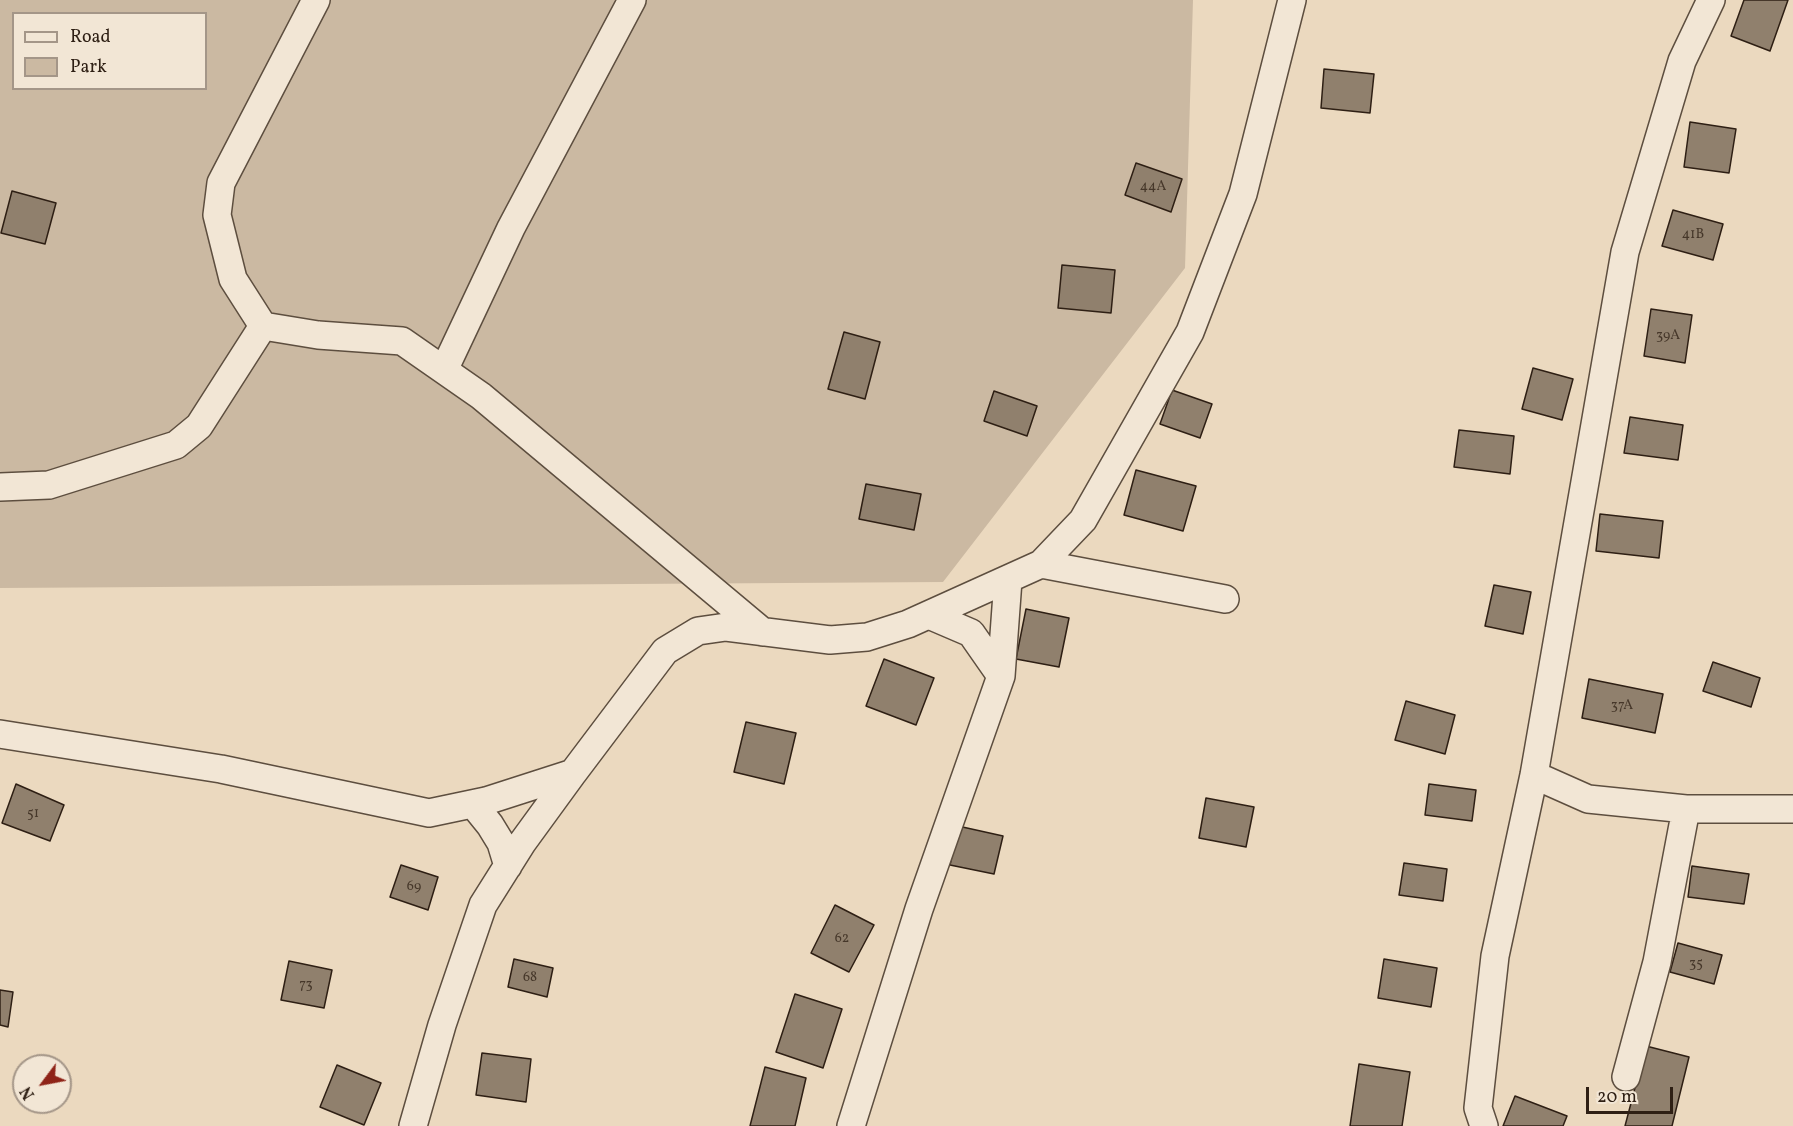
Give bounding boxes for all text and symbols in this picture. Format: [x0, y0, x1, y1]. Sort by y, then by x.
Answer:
legend [12, 12, 207, 90]
text: Road [70, 25, 111, 50]
text: Park [70, 55, 107, 80]
house number: 44А [1140, 179, 1166, 195]
house number: 41В [1682, 227, 1704, 243]
house number: 39А [1656, 328, 1680, 344]
house number: 37А [1611, 698, 1633, 714]
house number: 51 [27, 806, 39, 822]
house number: 69 [407, 879, 421, 895]
house number: 62 [835, 931, 849, 947]
house number: 35 [1689, 956, 1703, 972]
house number: 68 [523, 970, 537, 986]
house number: 73 [299, 977, 313, 993]
north arrow [12, 1054, 72, 1114]
scale bar [1589, 1075, 1676, 1113]
text: N [16, 1082, 41, 1103]
text: 20 m [1597, 1085, 1637, 1110]

